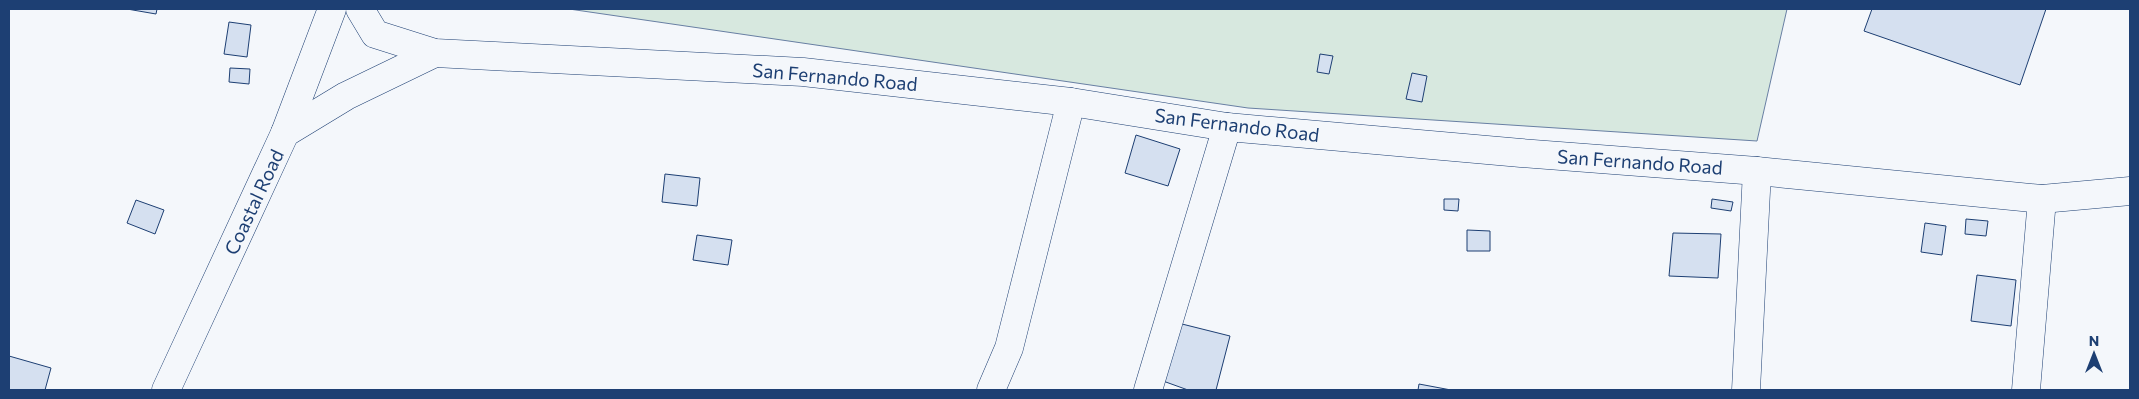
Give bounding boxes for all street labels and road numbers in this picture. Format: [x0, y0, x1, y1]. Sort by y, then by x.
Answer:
street label: San Fernando Road [751, 58, 919, 95]
street label: San Fernando Road [1153, 103, 1321, 146]
street label: San Fernando Road [1557, 144, 1724, 179]
street label: Coastal Road [219, 146, 288, 258]

